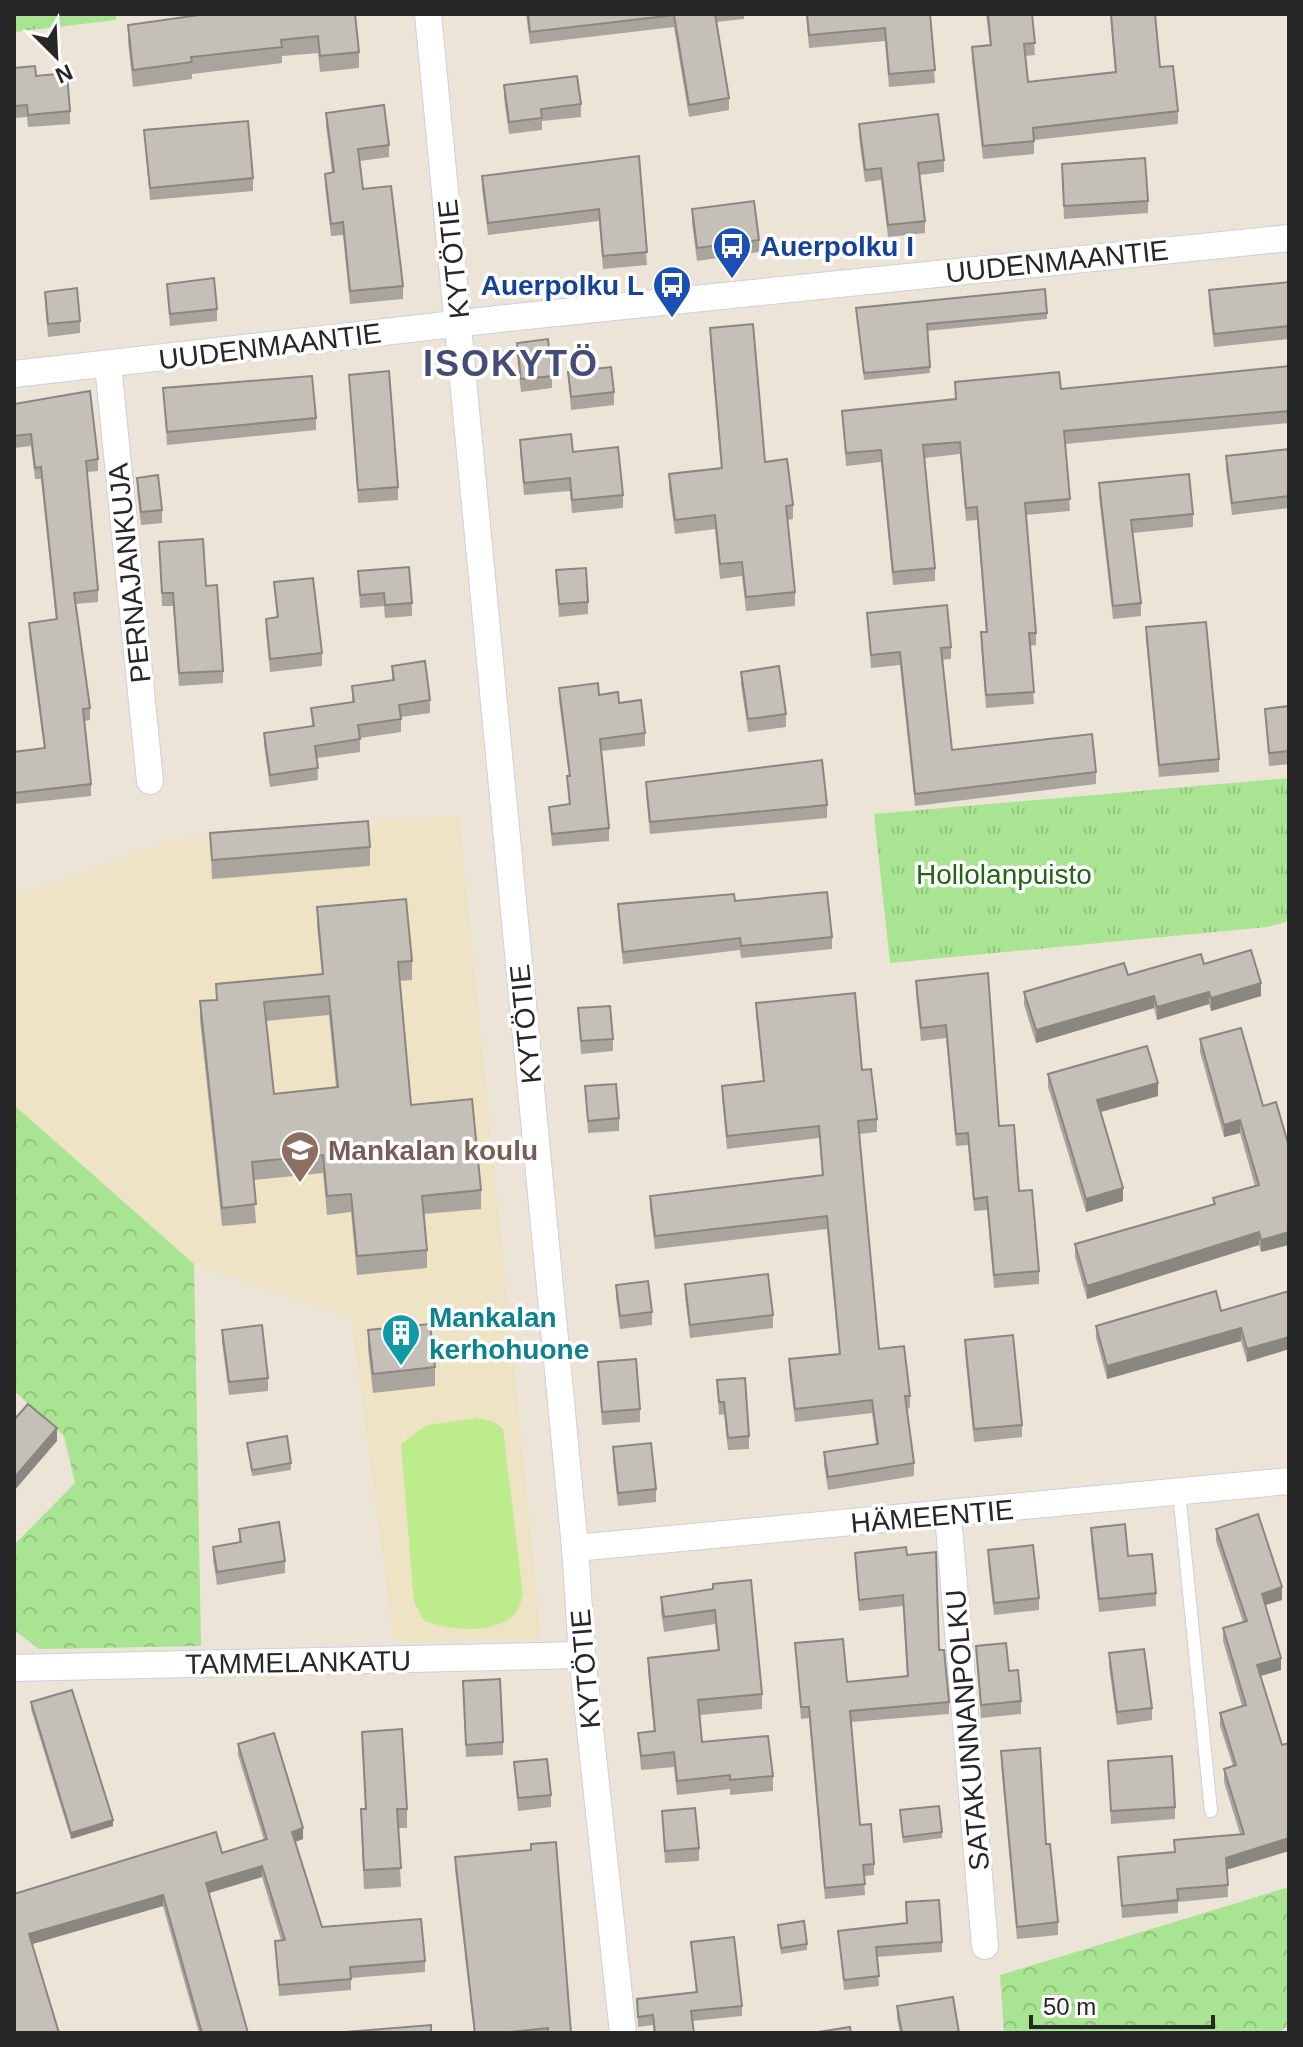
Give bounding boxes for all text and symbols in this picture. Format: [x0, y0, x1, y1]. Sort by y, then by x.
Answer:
north arrow [16, 16, 96, 96]
text: N [52, 59, 76, 88]
street label: KYTÖTIE [432, 198, 475, 320]
bus stop icon: Auerpolku I [711, 225, 753, 280]
place label: Auerpolku I [760, 231, 914, 262]
street label: UUDENMAANTIE [944, 234, 1170, 289]
bus stop icon: Auerpolku L [651, 264, 693, 319]
place label: Auerpolku L [481, 270, 644, 301]
street label: UUDENMAANTIE [157, 317, 383, 376]
district label: ISOKYTÖ [423, 343, 599, 384]
street label: PERNAJANKUJA [103, 461, 156, 684]
park label: Hollolanpuisto [916, 859, 1092, 890]
street label: KYTÖTIE [504, 963, 547, 1085]
school or university icon: Mankalan koulu [279, 1129, 321, 1184]
place label: Mankalan koulu [328, 1135, 538, 1166]
place label: Mankalan kerhohuone [429, 1302, 589, 1365]
building icon: Mankalan kerhohuone [380, 1312, 422, 1367]
street label: HÄMEENTIE [849, 1494, 1015, 1539]
street label: SATAKUNNANPOLKU [940, 1588, 995, 1872]
street label: KYTÖTIE [565, 1608, 606, 1730]
street label: TAMMELANKATU [185, 1645, 411, 1680]
scale bar [1031, 1979, 1213, 2029]
text: 50 m [1043, 1993, 1096, 2020]

